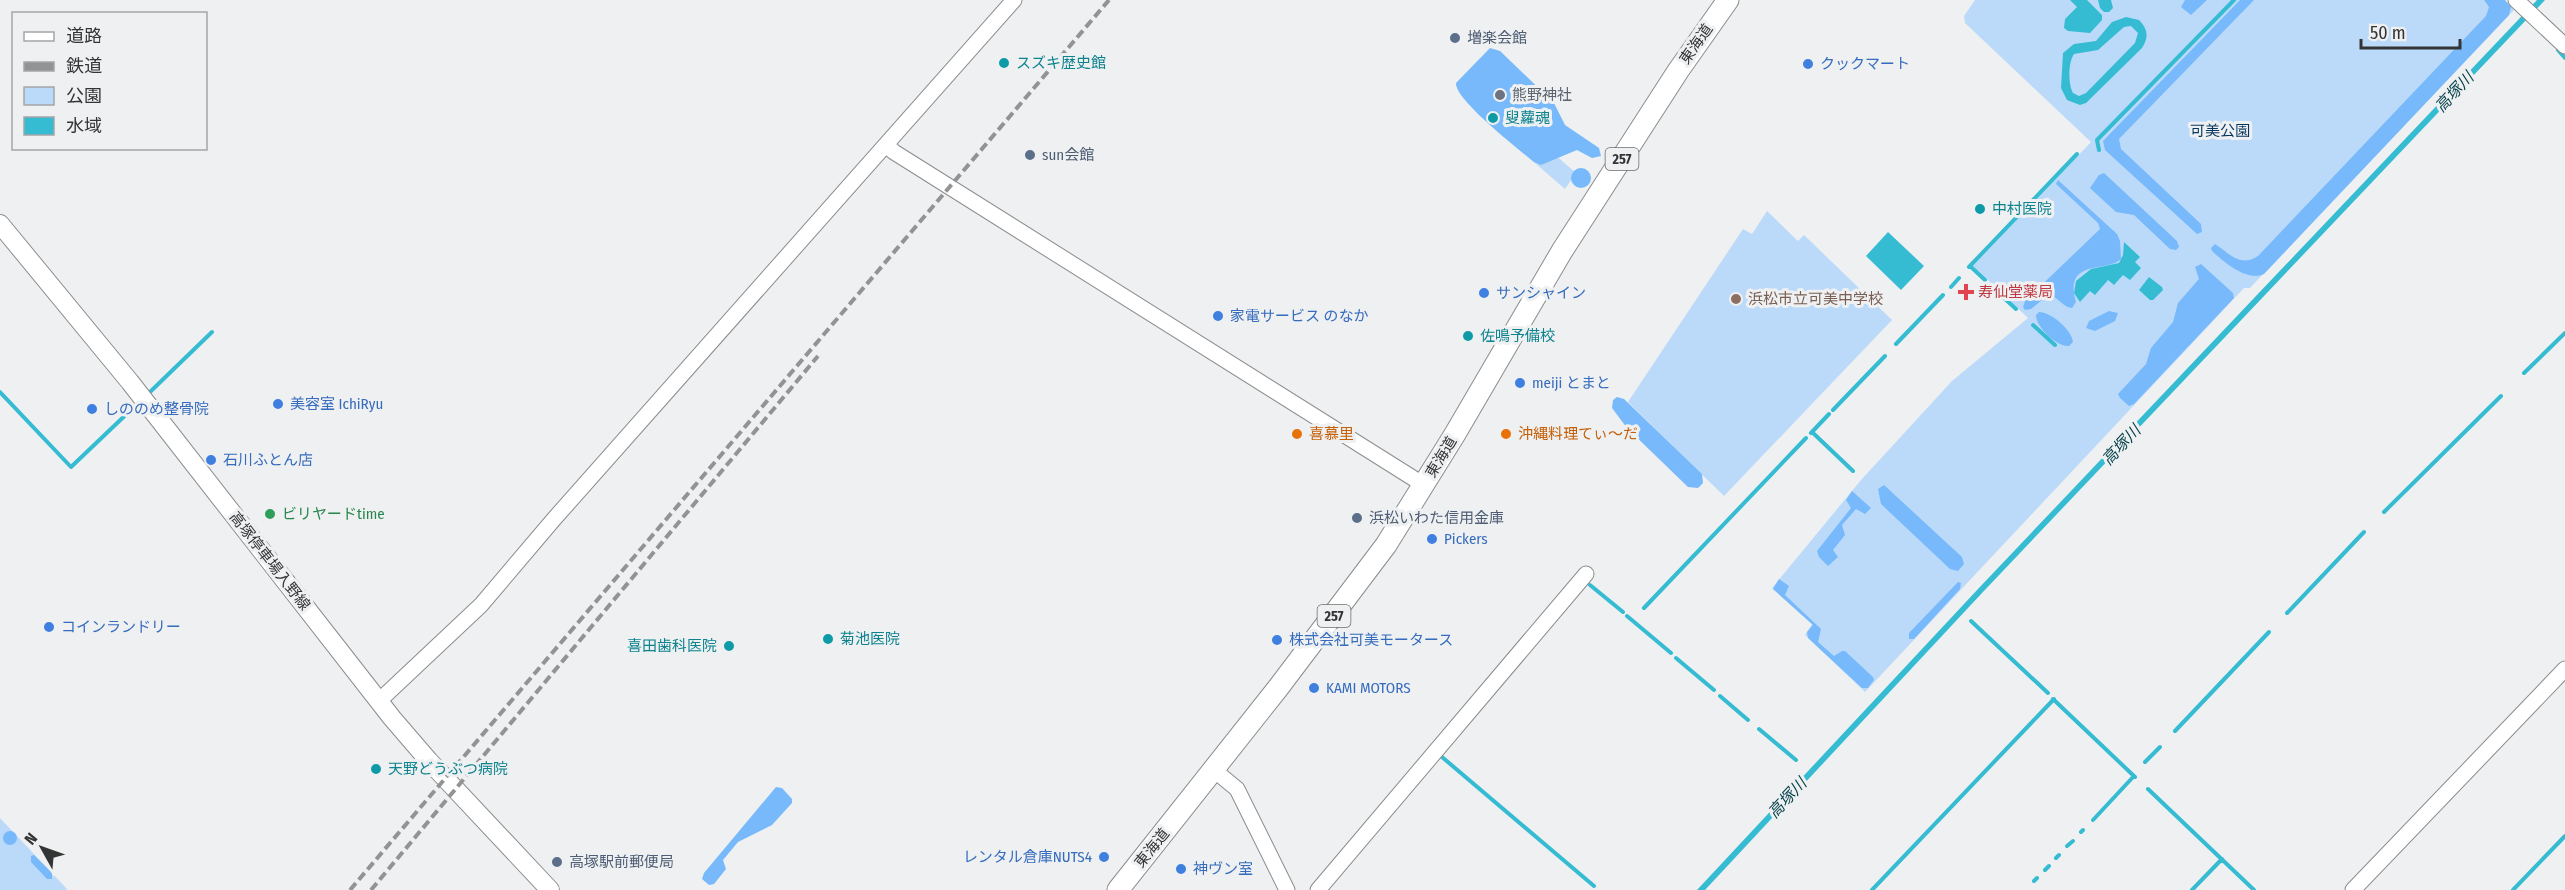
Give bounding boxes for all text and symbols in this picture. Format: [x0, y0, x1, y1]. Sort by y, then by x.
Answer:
legend [12, 12, 207, 150]
scale bar [2361, 12, 2460, 50]
street label: 東海道 [1676, 20, 1716, 68]
text: 50 m [2370, 22, 2406, 44]
text: 道路 [66, 25, 102, 47]
place label: 増楽会館 [1467, 29, 1527, 47]
marker: 増楽会館 [1448, 31, 1462, 45]
place label: スズキ歴史館 [1016, 54, 1106, 72]
text: 鉄道 [66, 55, 102, 77]
place label: クックマート [1820, 55, 1910, 73]
marker: スズキ歴史館 [997, 56, 1011, 70]
marker: クックマート [1801, 57, 1815, 71]
water label: 高塚川 [2431, 67, 2479, 116]
text: 公園 [66, 85, 102, 107]
place label: 熊野神社 [1512, 86, 1572, 104]
marker: 熊野神社 [1493, 88, 1507, 102]
place label: 叟蘿魂 [1505, 109, 1550, 127]
marker: 叟蘿魂 [1486, 111, 1500, 125]
text: 水域 [66, 115, 102, 137]
park label: 可美公園 [2190, 122, 2250, 140]
place label: sun会館 [1042, 146, 1094, 164]
marker: sun会館 [1023, 148, 1037, 162]
road number: 257 [1606, 148, 1638, 170]
place label: 中村医院 [1992, 200, 2052, 218]
marker: 中村医院 [1973, 202, 1987, 216]
place label: 寿仙堂薬局 [1978, 283, 2053, 301]
place label: サンシャイン [1496, 284, 1586, 302]
marker: 寿仙堂薬局 [1959, 285, 1973, 299]
marker: サンシャイン [1477, 286, 1491, 300]
place label: 浜松市立可美中学校 [1748, 290, 1883, 308]
marker: 浜松市立可美中学校 [1729, 292, 1743, 306]
place label: 家電サービス のなか [1230, 307, 1369, 325]
marker: 家電サービス のなか [1211, 309, 1225, 323]
place label: 佐鳴予備校 [1480, 327, 1555, 345]
marker: 佐鳴予備校 [1461, 329, 1475, 343]
place label: meiji とまと [1532, 374, 1611, 392]
marker: meiji とまと [1513, 376, 1527, 390]
place label: 美容室 IchiRyu [290, 395, 383, 413]
marker: 美容室 IchiRyu [271, 397, 285, 411]
place label: しののめ整骨院 [104, 400, 209, 418]
marker: しののめ整骨院 [85, 402, 99, 416]
water label: 高塚川 [2098, 420, 2146, 469]
place label: 喜慕里 [1309, 425, 1354, 443]
place label: 沖縄料理てぃ〜だ [1518, 425, 1638, 443]
marker: 喜慕里 [1290, 427, 1304, 441]
marker: 沖縄料理てぃ〜だ [1499, 427, 1513, 441]
street label: 東海道 [1422, 433, 1460, 481]
place label: 石川ふとん店 [223, 451, 313, 469]
marker: 石川ふとん店 [204, 453, 218, 467]
place label: ビリヤードtime [282, 505, 385, 523]
marker: ビリヤードtime [263, 507, 277, 521]
street label: 高塚停車場入野線 [226, 508, 314, 614]
place label: 浜松いわた信用金庫 [1369, 509, 1504, 527]
marker: 浜松いわた信用金庫 [1350, 511, 1364, 525]
place label: Pickers [1444, 530, 1488, 548]
marker: Pickers [1425, 532, 1439, 546]
road number: 257 [1318, 605, 1350, 627]
place label: コインランドリー [61, 618, 181, 636]
marker: コインランドリー [42, 620, 56, 634]
place label: 菊池医院 [840, 630, 900, 648]
place label: 株式会社可美モータース [1289, 631, 1453, 649]
marker: 菊池医院 [821, 632, 835, 646]
marker: 株式会社可美モータース [1270, 633, 1284, 647]
place label: 喜田歯科医院 [627, 637, 717, 655]
marker: 喜田歯科医院 [722, 639, 736, 653]
place label: KAMI MOTORS [1326, 679, 1411, 697]
marker: KAMI MOTORS [1307, 681, 1321, 695]
place label: 天野どうぶつ病院 [388, 760, 508, 778]
marker: 天野どうぶつ病院 [369, 762, 383, 776]
water label: 高塚川 [1764, 773, 1812, 822]
north arrow [12, 818, 72, 878]
street label: 東海道 [1131, 825, 1173, 871]
text: N [21, 829, 41, 848]
place label: レンタル倉庫NUTS4 [963, 848, 1092, 866]
marker: レンタル倉庫NUTS4 [1097, 850, 1111, 864]
place label: 高塚駅前郵便局 [569, 853, 674, 871]
marker: 高塚駅前郵便局 [550, 855, 564, 869]
place label: 神ヴン室 [1193, 860, 1253, 878]
marker: 神ヴン室 [1174, 862, 1188, 876]

